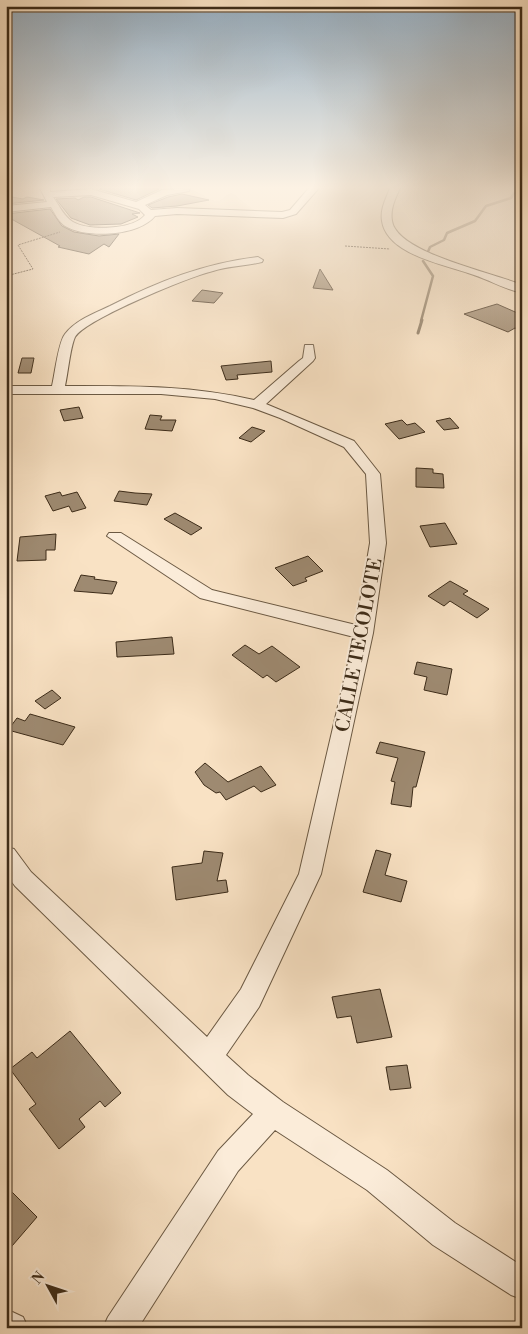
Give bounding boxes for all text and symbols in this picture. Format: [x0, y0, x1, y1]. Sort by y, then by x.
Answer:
street label: CALLE TECOLOTE [330, 556, 388, 734]
north arrow [22, 1262, 72, 1312]
text: N [28, 1268, 49, 1288]

